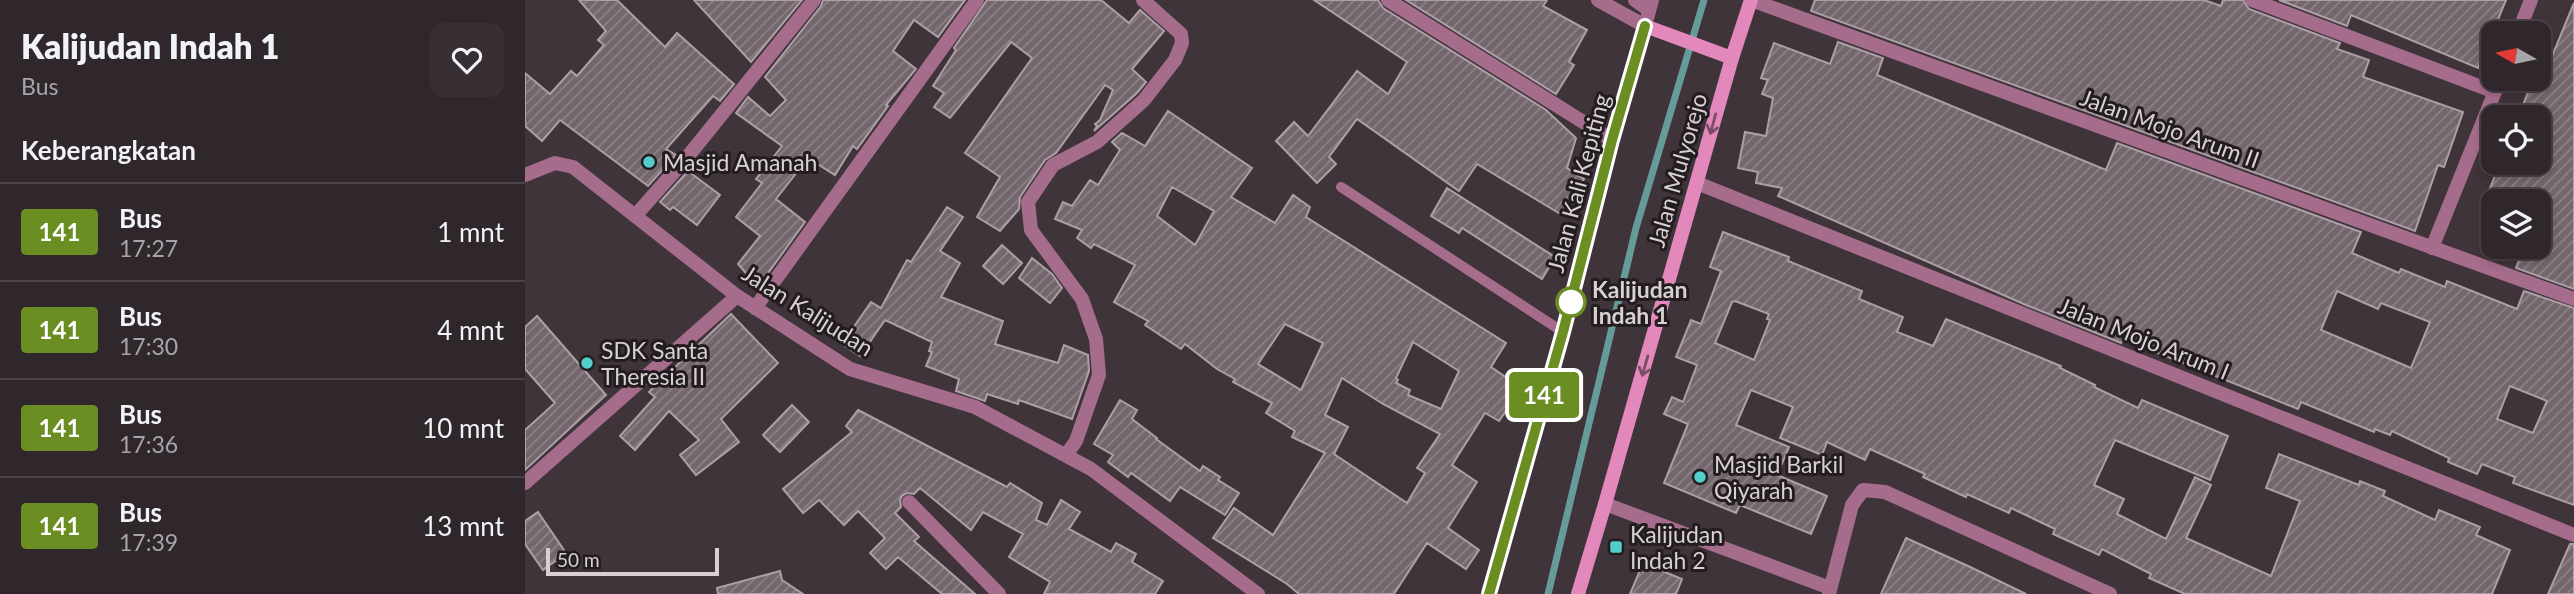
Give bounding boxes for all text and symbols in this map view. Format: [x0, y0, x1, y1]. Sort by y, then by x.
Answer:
north arrow [2481, 21, 2551, 91]
map controls [2481, 21, 2551, 259]
button: heart [430, 23, 504, 97]
text: Kalijudan Indah 1 [21, 26, 279, 66]
text: Bus [21, 72, 58, 100]
street label: Jalan Mojo Arum II [2077, 83, 2263, 173]
street label: Jalan Mulyorejo [1642, 90, 1712, 250]
street label: Jalan Kali Kepiting [1541, 91, 1615, 275]
button: locate [2481, 105, 2551, 175]
one-way arrow [1706, 112, 1719, 134]
text: Keberangkatan [21, 134, 196, 166]
place label: Masjid Amanah [663, 148, 817, 176]
marker: Masjid Amanah [641, 154, 657, 170]
button: layers [2481, 189, 2551, 259]
text: Bus [119, 202, 162, 234]
text: 1 mnt [437, 216, 504, 248]
text: 141 [39, 217, 80, 246]
text: 17:27 [119, 234, 178, 262]
street label: Jalan Kalijudan [737, 259, 879, 361]
place label: Kalijudan Indah 1 [1592, 275, 1687, 329]
marker: Kalijudan Indah 1 [1556, 287, 1586, 317]
street label: Jalan Mojo Arum I [2054, 291, 2234, 385]
text: Bus [119, 300, 162, 332]
text: 4 mnt [437, 314, 504, 346]
text: 141 [39, 315, 80, 344]
text: 17:30 [119, 332, 178, 360]
place label: SDK Santa Theresia II [601, 336, 708, 390]
marker: SDK Santa Theresia II [579, 355, 595, 371]
one-way arrow [1637, 355, 1650, 377]
line badge: 141 [1504, 372, 1584, 418]
text: 141 [1523, 380, 1565, 409]
text: Bus [119, 398, 162, 430]
text: 10 mnt [422, 412, 504, 444]
text: 141 [39, 413, 80, 442]
text: 17:36 [119, 430, 178, 458]
place label: Masjid Barkil Qiyarah [1714, 450, 1843, 504]
marker: Masjid Barkil Qiyarah [1692, 469, 1708, 485]
text: Bus [119, 496, 162, 528]
text: 13 mnt [422, 510, 504, 542]
text: 141 [39, 511, 80, 540]
place label: Kalijudan Indah 2 [1630, 520, 1723, 574]
text: 17:39 [119, 528, 178, 556]
marker: Kalijudan Indah 2 [1608, 539, 1624, 555]
scale bar [546, 545, 719, 577]
text: 50 m [557, 548, 600, 571]

